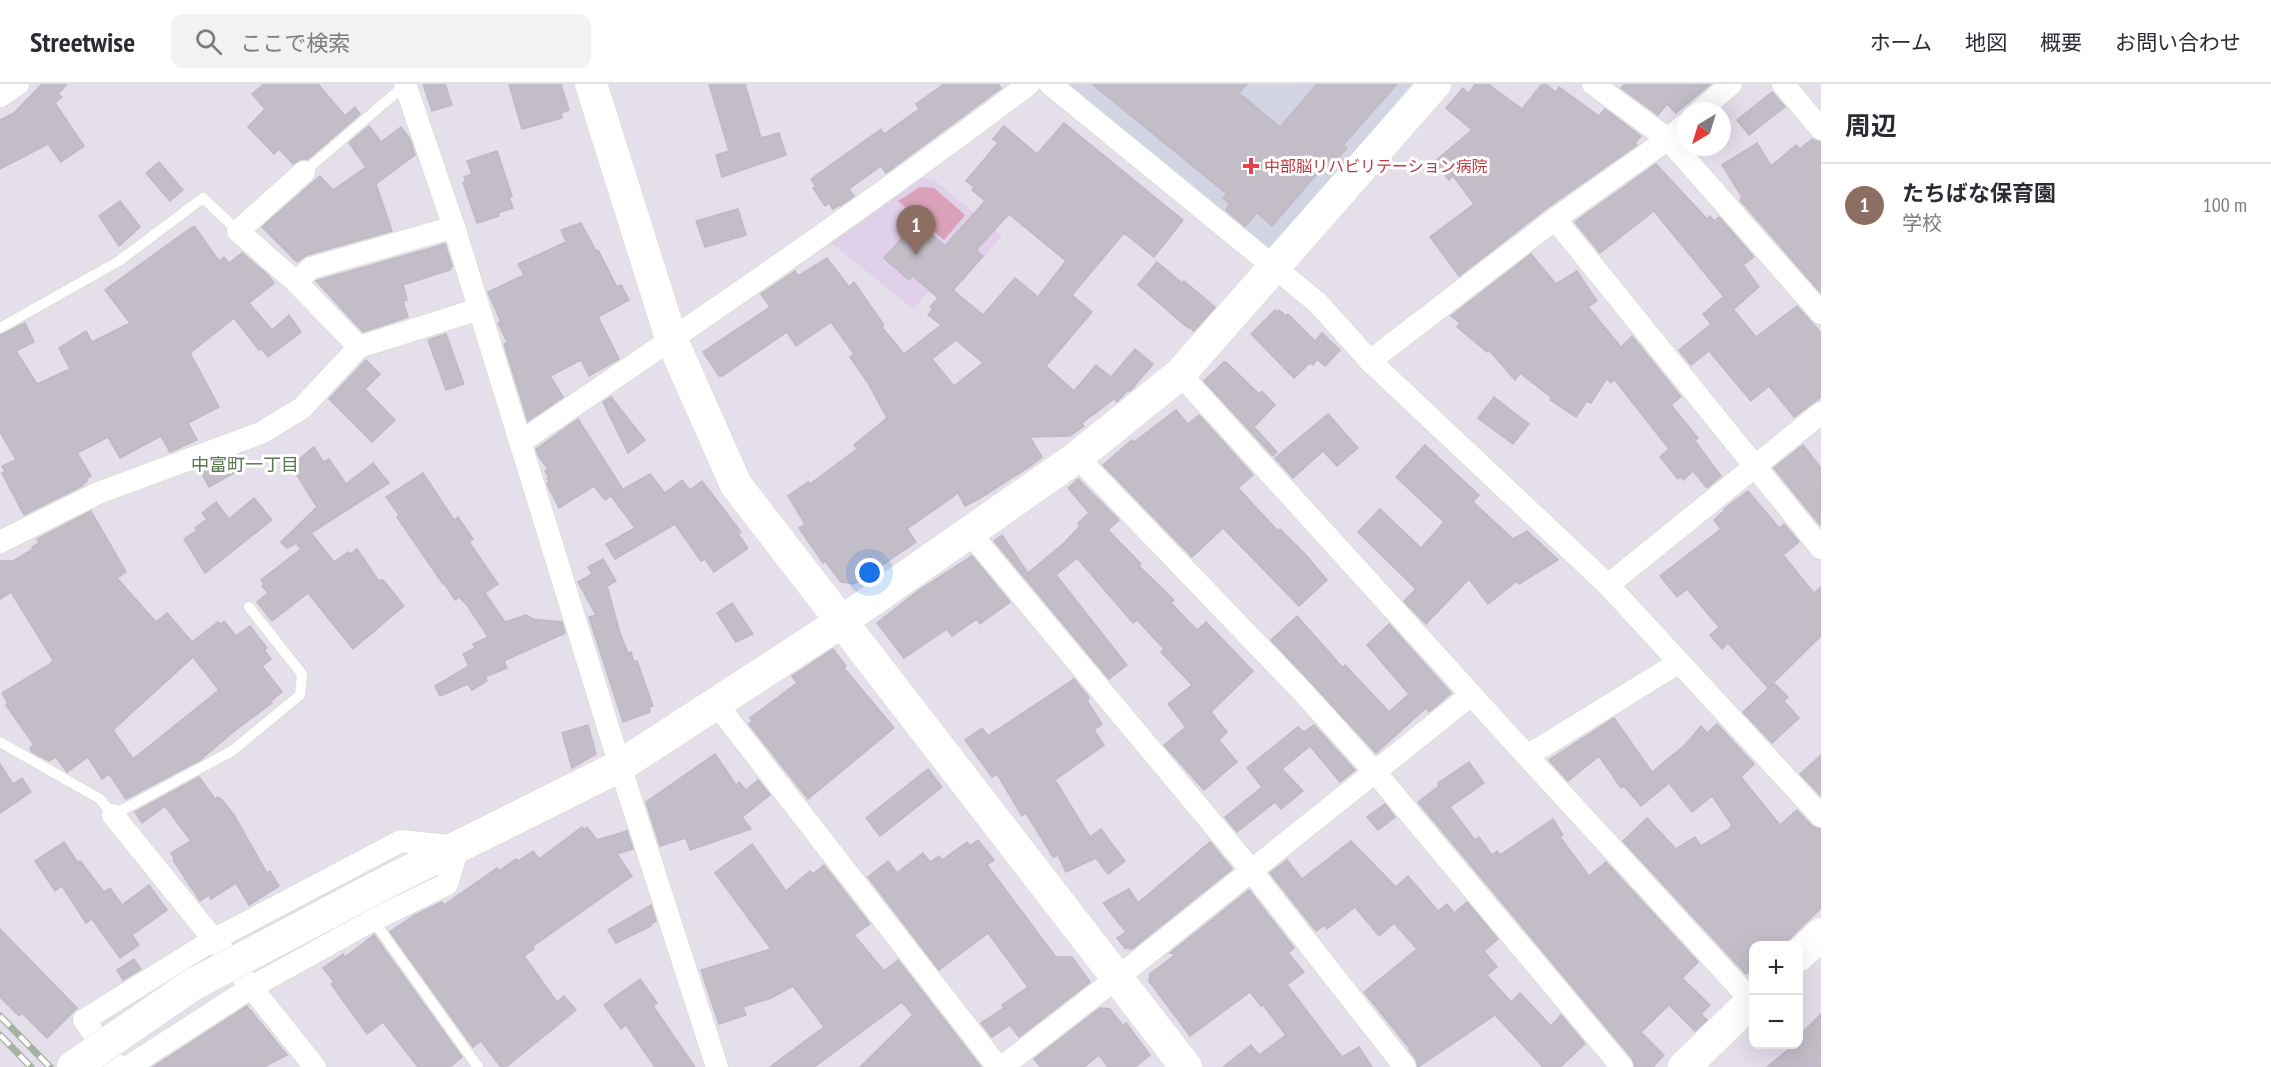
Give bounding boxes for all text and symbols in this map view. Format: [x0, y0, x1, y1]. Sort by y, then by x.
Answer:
search box [171, 14, 591, 68]
text: Streetwise [30, 23, 135, 60]
icon: search [192, 25, 225, 58]
text: ここで検索 [240, 29, 350, 57]
text: ホーム [1870, 29, 1932, 56]
text: 地図 [1965, 29, 2007, 56]
text: 概要 [2040, 29, 2082, 56]
text: お問い合わせ [2115, 29, 2241, 56]
north arrow [1677, 102, 1731, 156]
text: 周辺 [1845, 109, 1897, 142]
place label: 中部脳リハビリテーション病院 [1264, 156, 1488, 176]
marker: 中部脳リハビリテーション病院 [1242, 157, 1260, 175]
text: たちばな保育園 [1902, 179, 2056, 207]
text: 1 [1860, 192, 1869, 218]
text: 100 m [2203, 192, 2247, 218]
pin: 1 [896, 206, 936, 255]
text: 学校 [1902, 210, 1942, 236]
district label: 中富町一丁目 [191, 453, 299, 476]
your location [855, 558, 884, 587]
map controls [1749, 941, 1803, 1049]
button: + [1749, 941, 1803, 995]
button: − [1749, 995, 1803, 1049]

